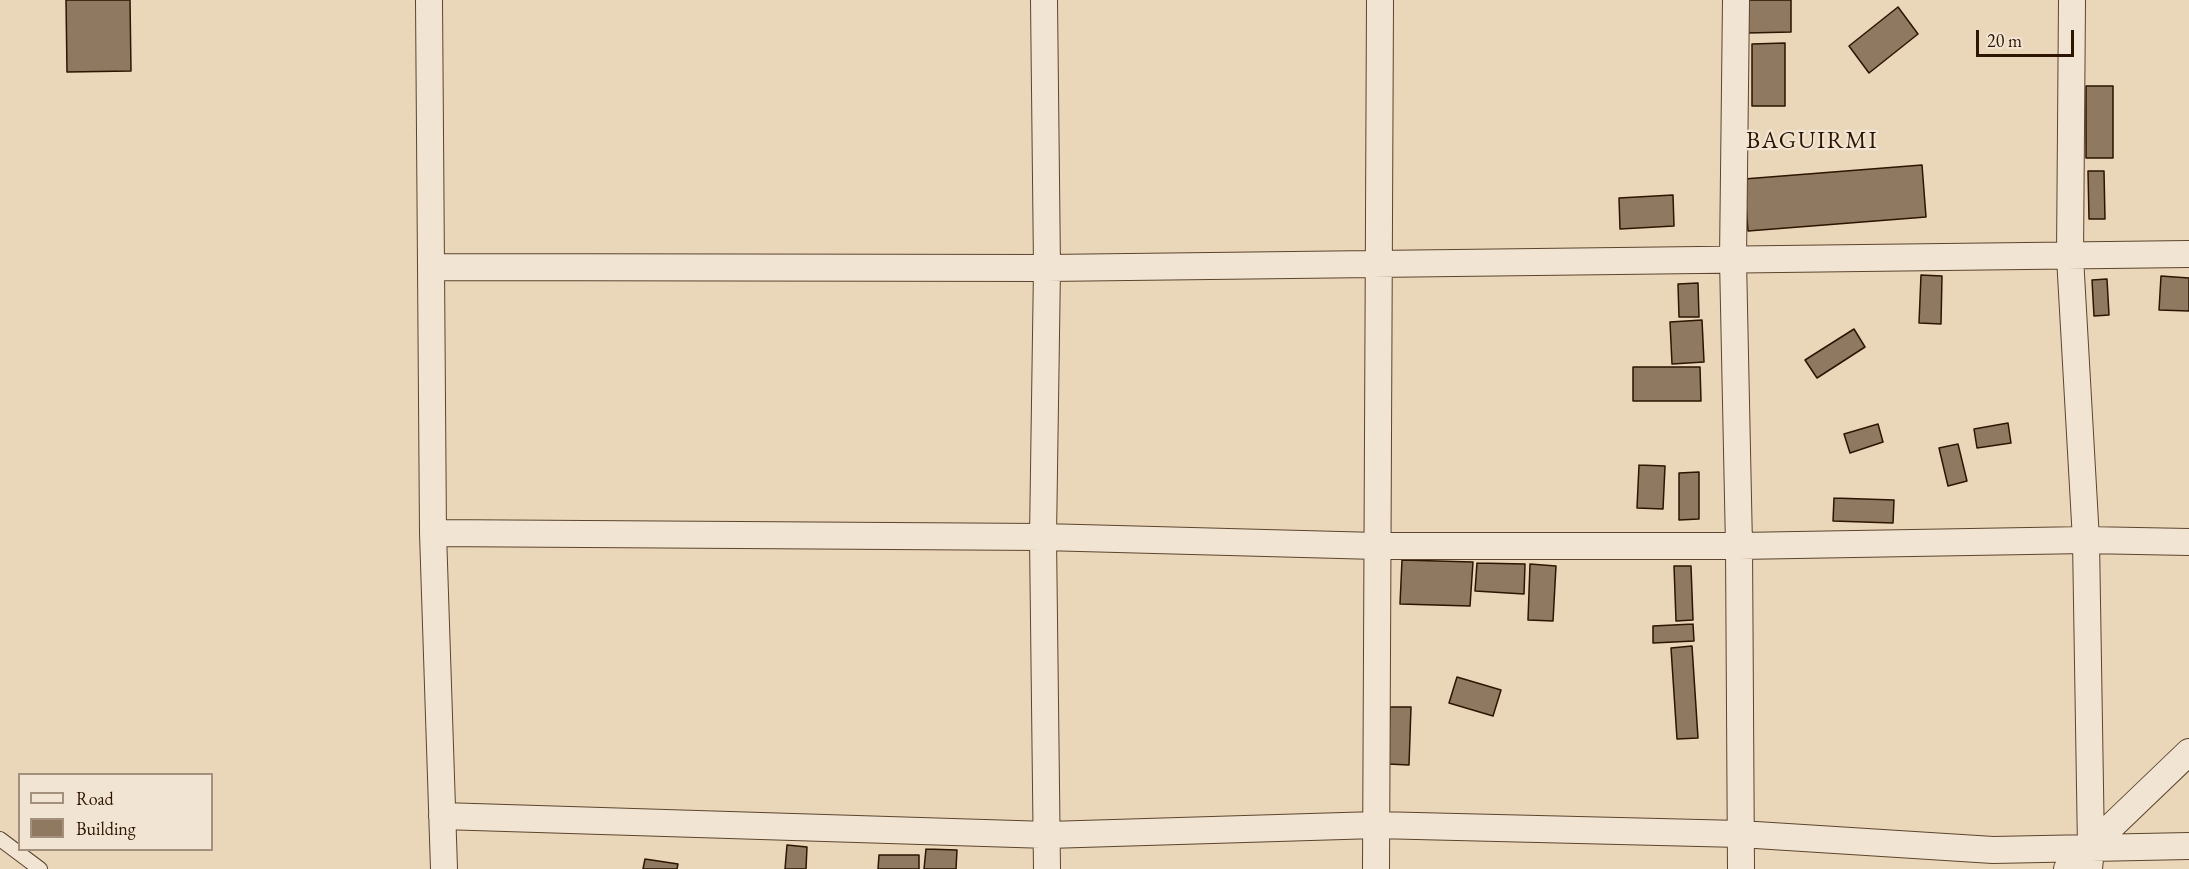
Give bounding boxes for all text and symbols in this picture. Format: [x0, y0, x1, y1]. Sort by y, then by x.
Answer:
scale bar [1979, 18, 2076, 56]
text: 20 m [1987, 29, 2022, 52]
district label: BAGUIRMI [1746, 127, 1878, 155]
legend [18, 773, 213, 851]
text: Road [76, 787, 114, 810]
text: Building [76, 817, 136, 840]

